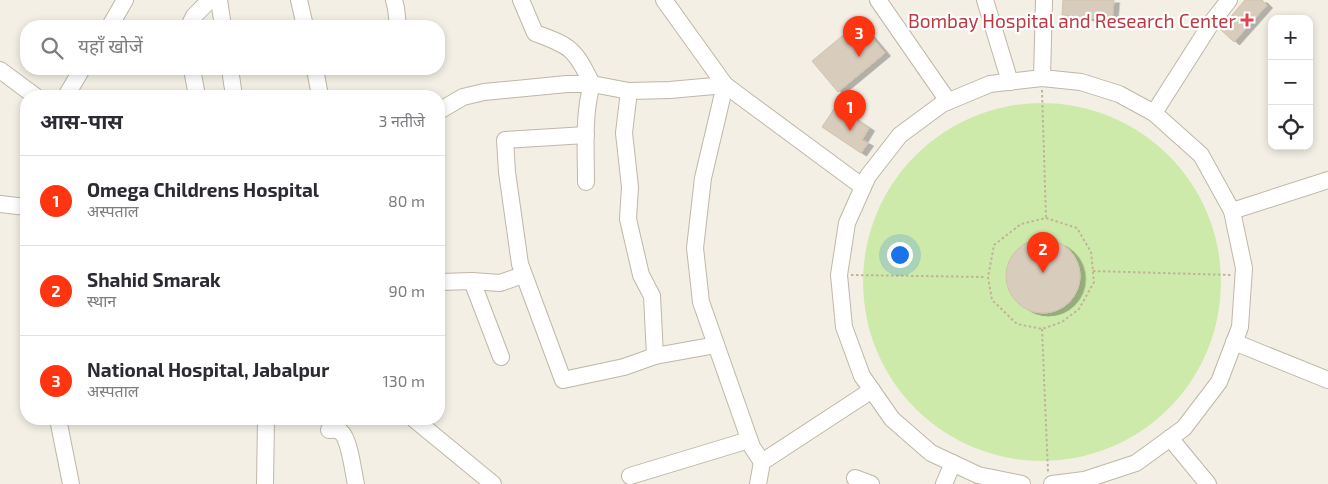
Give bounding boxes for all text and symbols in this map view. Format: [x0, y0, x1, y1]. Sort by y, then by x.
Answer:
place label: Bombay Hospital and Research Center [908, 9, 1236, 32]
marker: Bombay Hospital and Research Center [1240, 13, 1254, 27]
map controls [1268, 15, 1313, 150]
button: + [1268, 15, 1313, 60]
pin: 3 [843, 16, 875, 57]
search box [20, 20, 445, 75]
icon: search [38, 34, 66, 62]
text: यहाँ खोजें [78, 34, 143, 57]
button: − [1268, 60, 1313, 105]
pin: 1 [834, 90, 866, 131]
button: locate [1268, 105, 1313, 150]
text: आस-पास [40, 108, 123, 133]
text: 3 नतीजे [379, 111, 425, 130]
text: Omega Childrens Hospital [87, 178, 319, 201]
text: 1 [53, 191, 59, 210]
text: 80 m [388, 191, 425, 210]
text: अस्पताल [87, 201, 139, 220]
pin: 2 [1027, 232, 1059, 273]
your location [887, 242, 913, 268]
text: Shahid Smarak [87, 268, 221, 291]
text: 2 [51, 281, 61, 300]
text: 90 m [389, 281, 425, 300]
text: स्थान [87, 291, 116, 310]
text: National Hospital, Jabalpur [87, 358, 329, 381]
text: 3 [51, 371, 61, 390]
text: 130 m [383, 371, 425, 390]
text: अस्पताल [87, 381, 139, 400]

